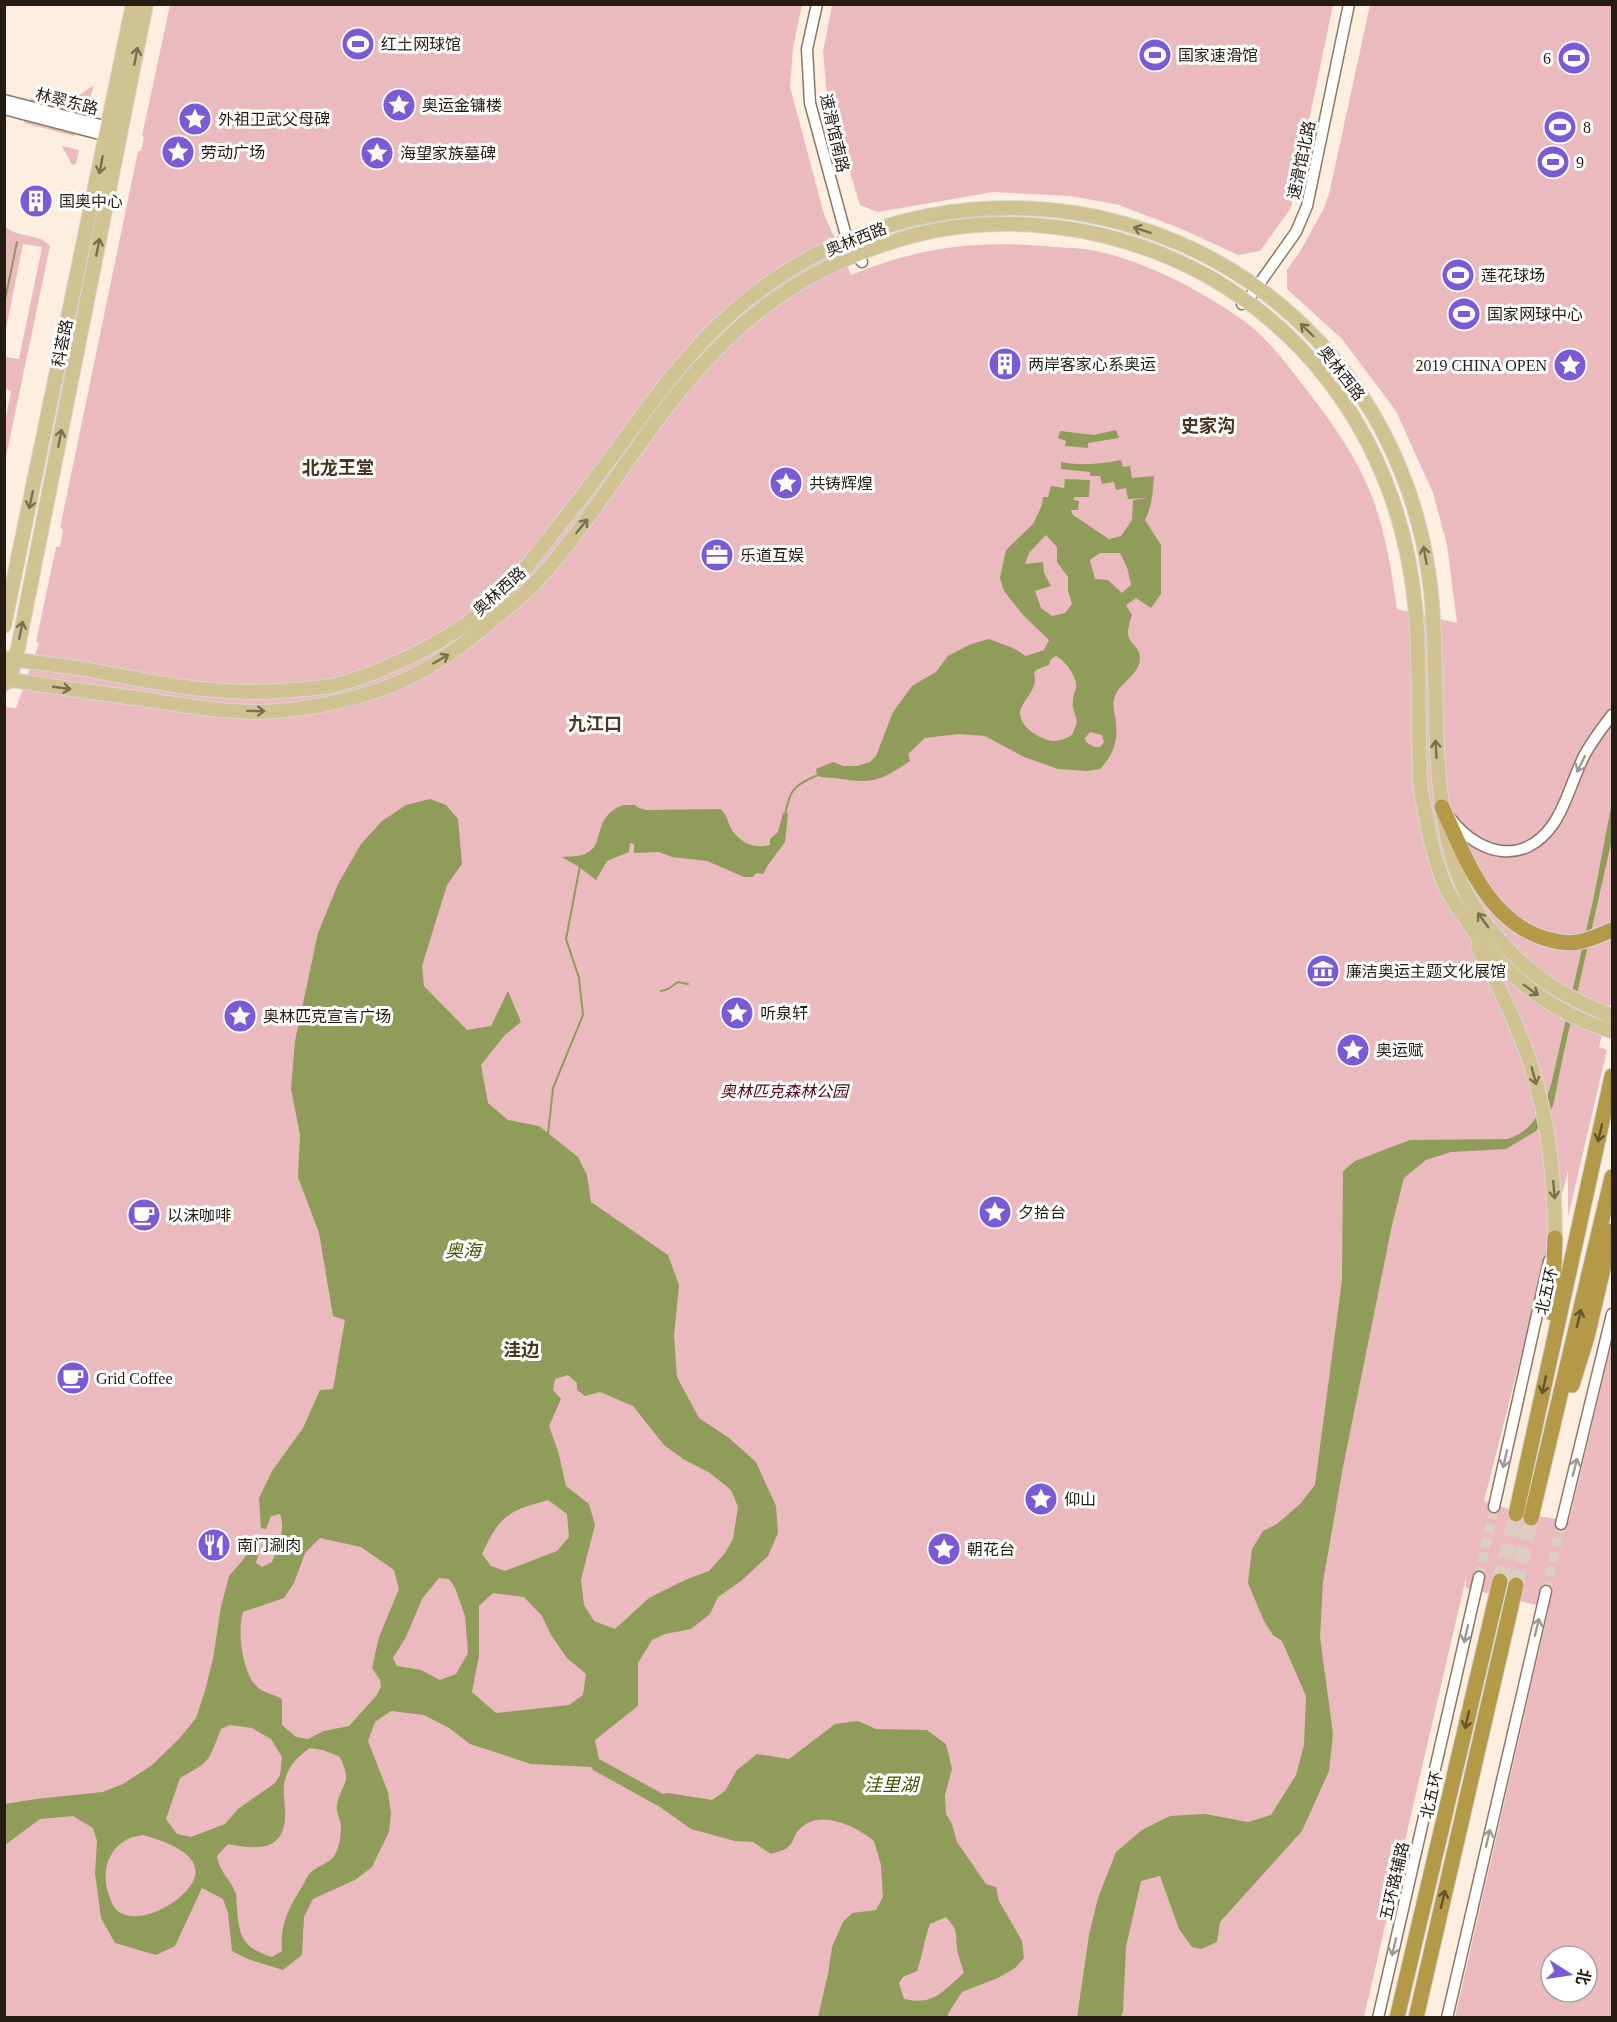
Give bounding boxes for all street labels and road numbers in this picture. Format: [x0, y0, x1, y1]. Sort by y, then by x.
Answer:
street label: 林翠东路 [34, 85, 100, 117]
street label: 速滑馆南路 [817, 92, 852, 174]
street label: 速滑馆北路 [1285, 119, 1318, 201]
street label: 奥林西路 [823, 220, 889, 259]
street label: 科荟路 [50, 318, 75, 368]
street label: 奥林西路 [1315, 343, 1368, 404]
street label: 奥林西路 [470, 564, 529, 619]
street label: 北五环 [1533, 1266, 1560, 1316]
street label: 北五环 [1418, 1770, 1445, 1820]
street label: 五环路辅路 [1377, 1840, 1412, 1922]

